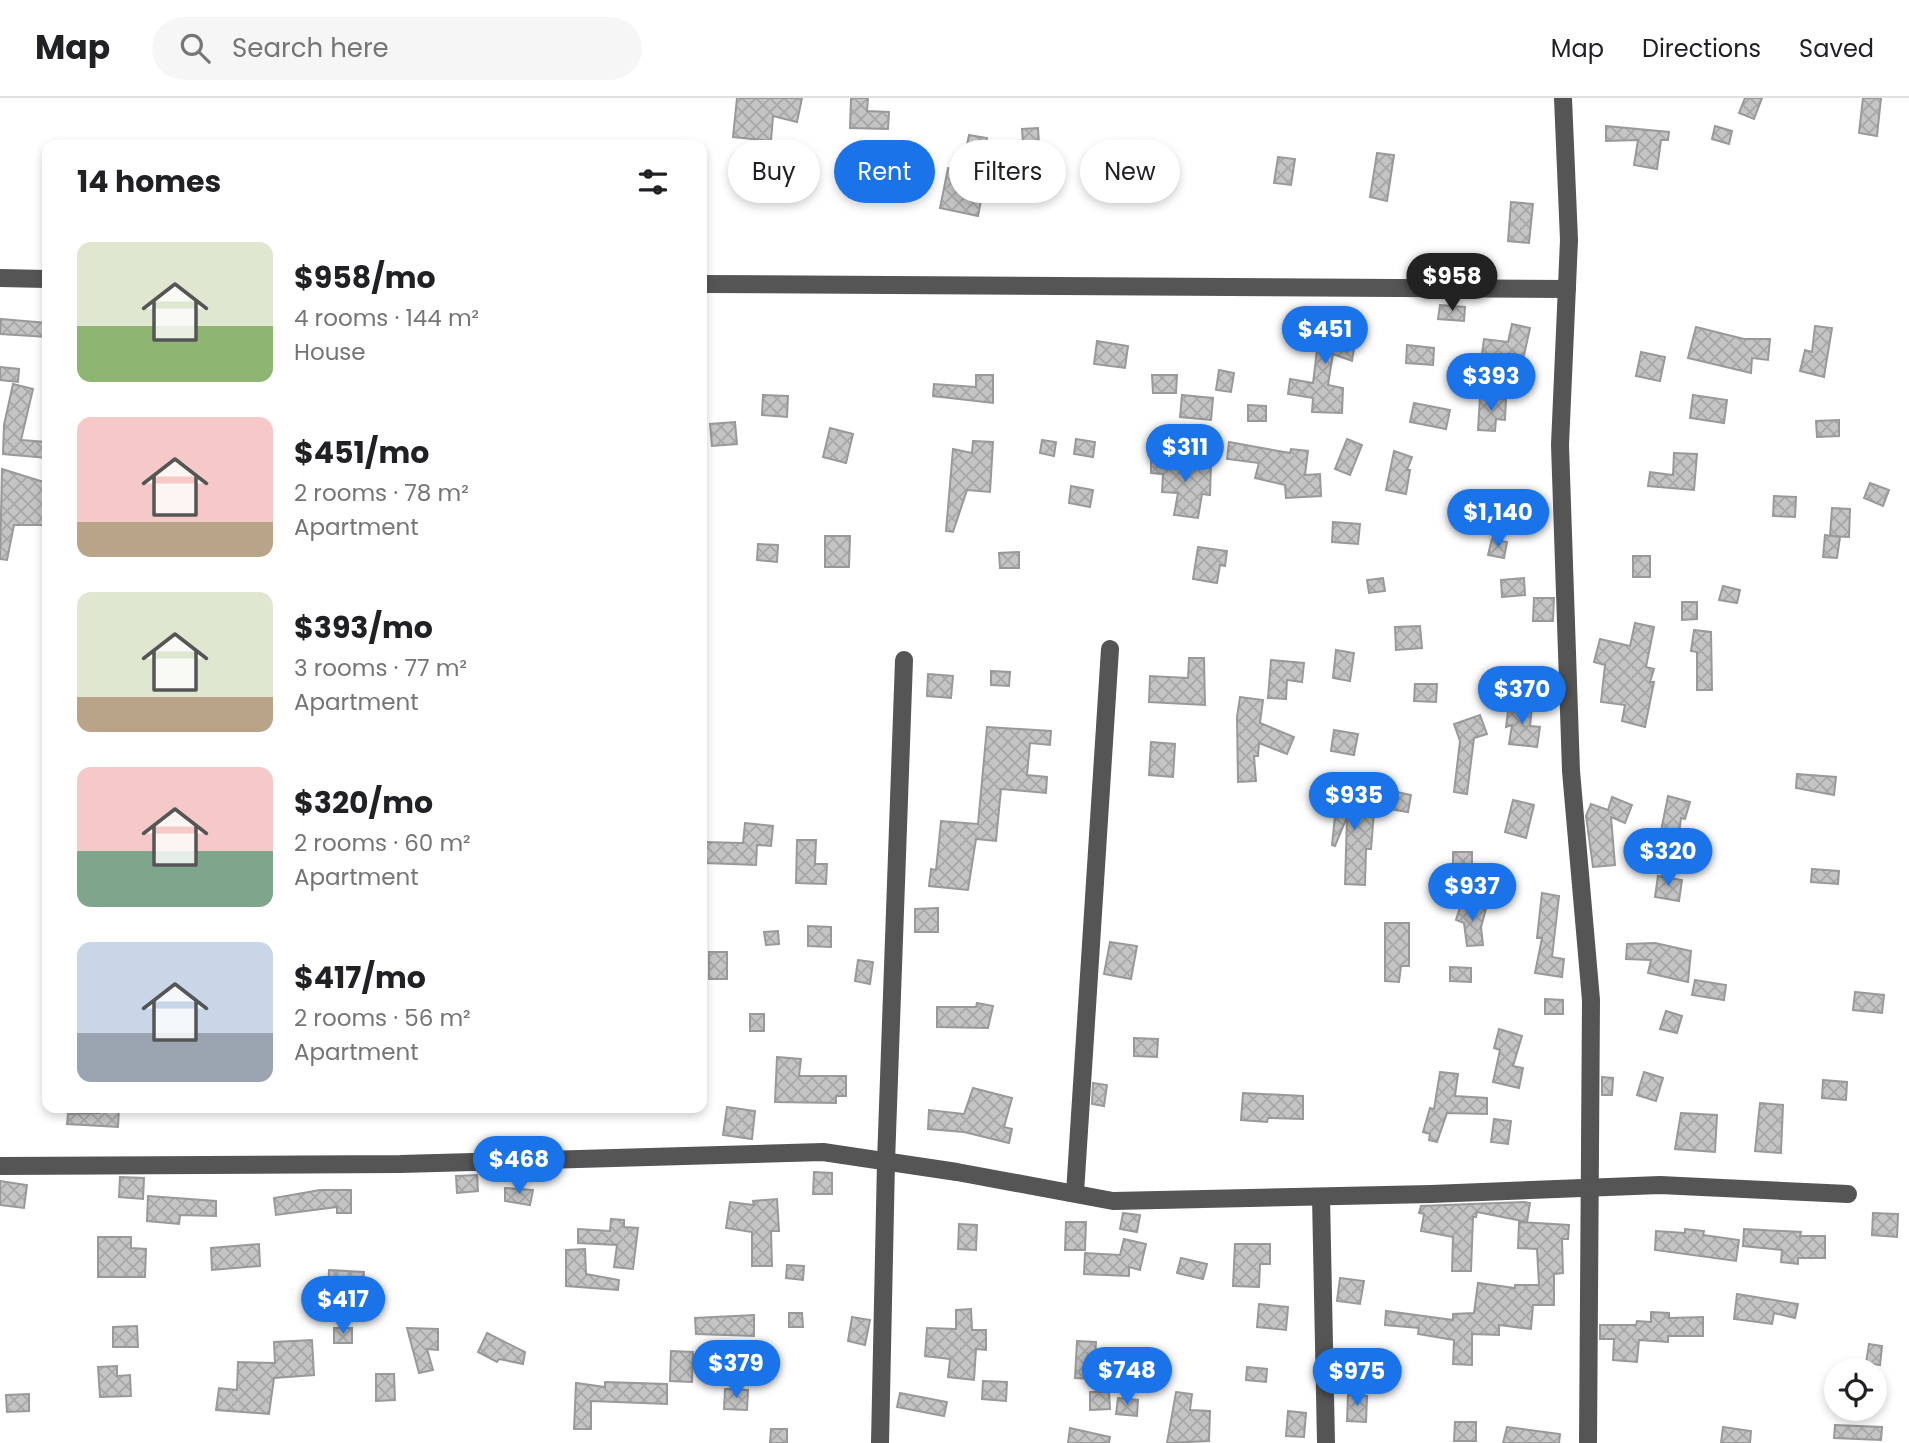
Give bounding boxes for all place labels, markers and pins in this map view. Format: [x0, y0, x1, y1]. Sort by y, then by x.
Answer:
pin: $958 [1411, 254, 1493, 313]
pin: $451 [1284, 306, 1366, 366]
pin: $393 [1450, 354, 1532, 413]
pin: $311 [1144, 424, 1226, 484]
pin: $1,140 [1441, 490, 1555, 549]
pin: $370 [1481, 666, 1563, 726]
pin: $935 [1313, 772, 1395, 832]
pin: $320 [1627, 828, 1709, 888]
pin: $937 [1431, 864, 1513, 923]
pin: $468 [478, 1136, 560, 1196]
pin: $417 [302, 1276, 384, 1336]
pin: $379 [695, 1340, 777, 1400]
pin: $748 [1086, 1348, 1168, 1407]
pin: $975 [1316, 1348, 1398, 1408]

